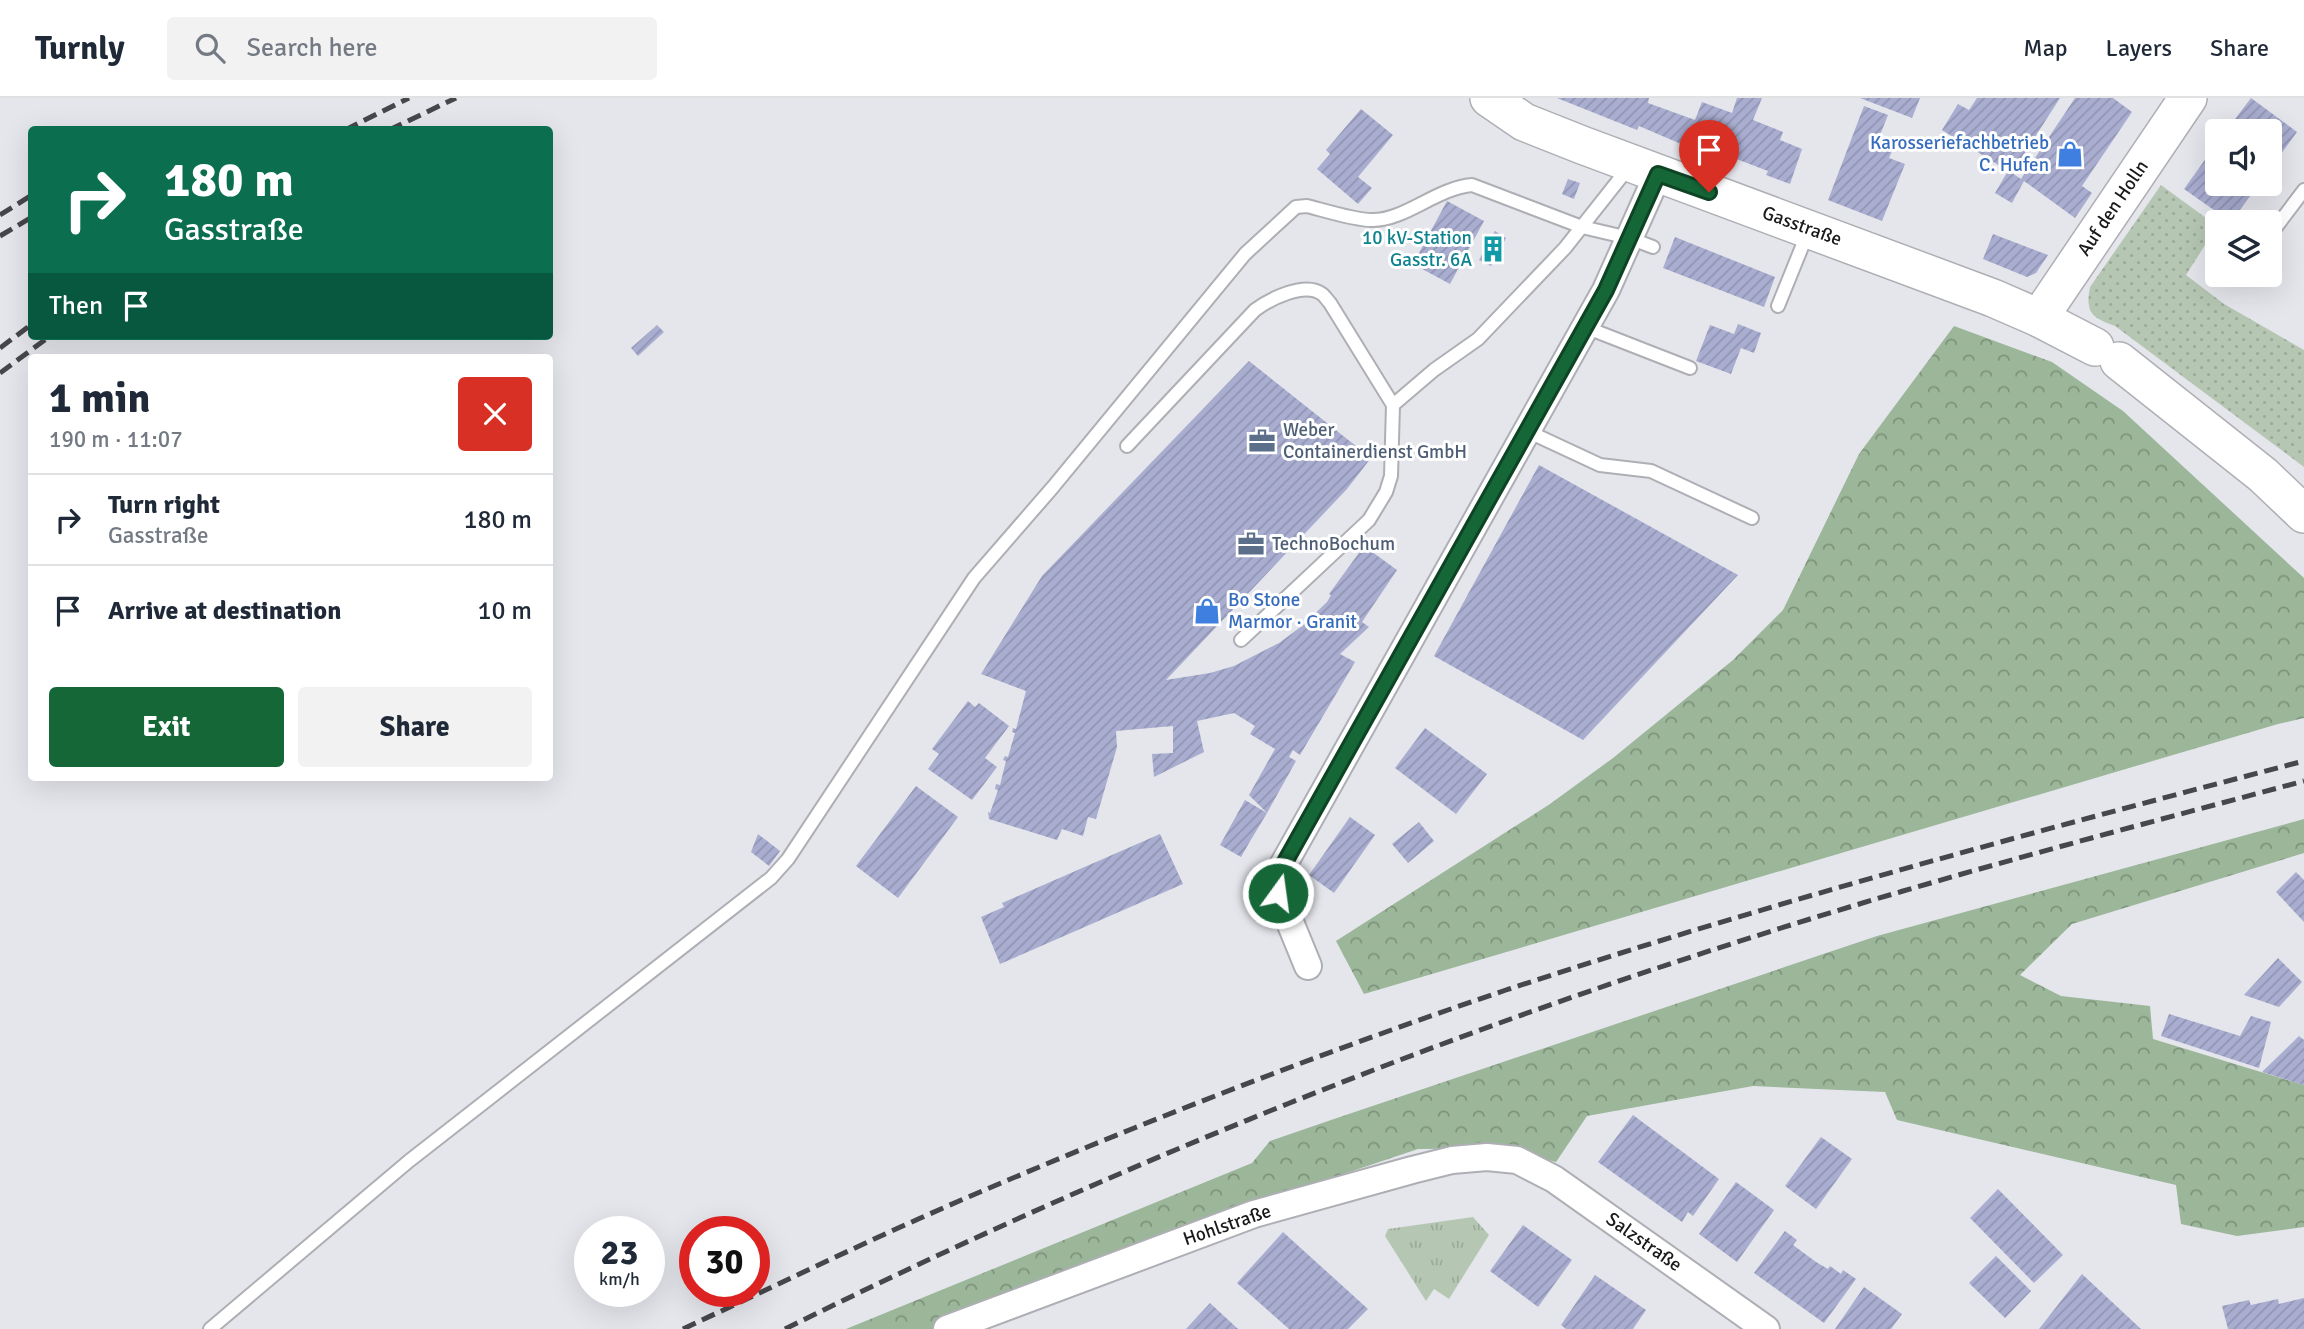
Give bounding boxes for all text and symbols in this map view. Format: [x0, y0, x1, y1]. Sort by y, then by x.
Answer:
search box [167, 17, 657, 80]
text: Turnly [35, 28, 125, 69]
icon: search [191, 29, 229, 67]
text: Search here [247, 32, 378, 64]
text: Map [2023, 33, 2068, 63]
text: Layers [2106, 33, 2172, 63]
text: Share [2210, 33, 2269, 63]
map controls [2205, 119, 2282, 287]
button: sound [2205, 119, 2282, 196]
pin [1679, 120, 1739, 192]
icon: arrive [1690, 131, 1728, 169]
place label: Karosseriefachbetrieb C. Hufen [1870, 131, 2049, 177]
shop icon: Karosseriefachbetrieb C. Hufen [2055, 139, 2085, 169]
text: 180 m [164, 150, 294, 210]
icon: right [49, 154, 140, 245]
street label: Auf den Holln [2072, 155, 2154, 261]
street label: Gasstraße [1759, 201, 1845, 251]
text: Gasstraße [164, 210, 304, 249]
button: layers [2205, 210, 2282, 287]
place label: 10 kV-Station Gasstr. 6A [1362, 226, 1472, 272]
building icon: 10 kV-Station Gasstr. 6A [1478, 234, 1508, 264]
icon: arrive [117, 287, 155, 325]
text: Then [49, 290, 103, 322]
text: 1 min [49, 373, 150, 424]
button: close [458, 377, 532, 451]
place label: Weber Containerdienst GmbH [1283, 418, 1467, 464]
text: 190 m · 11:07 [49, 425, 183, 454]
office icon: Weber Containerdienst GmbH [1247, 426, 1277, 456]
text: Turn right [108, 489, 220, 521]
icon: right [49, 501, 87, 539]
text: 180 m [463, 504, 532, 536]
text: Gasstraße [108, 521, 209, 550]
office icon: TechnoBochum [1236, 529, 1266, 559]
place label: TechnoBochum [1272, 532, 1395, 556]
place label: Bo Stone Marmor · Granit [1228, 588, 1357, 634]
icon: arrive [49, 592, 87, 630]
text: Arrive at destination [108, 595, 341, 627]
text: 10 m [477, 595, 532, 627]
shop icon: Bo Stone Marmor · Granit [1192, 596, 1222, 626]
button: Exit [49, 687, 284, 767]
button: Share [298, 687, 532, 767]
position arrow [1241, 856, 1315, 930]
street label: Hohlstraße [1180, 1199, 1274, 1251]
street label: Salzstraße [1601, 1207, 1687, 1277]
speed limit sign: 30 [679, 1216, 770, 1307]
text: 23 [601, 1231, 638, 1274]
text: km/h [599, 1268, 640, 1290]

